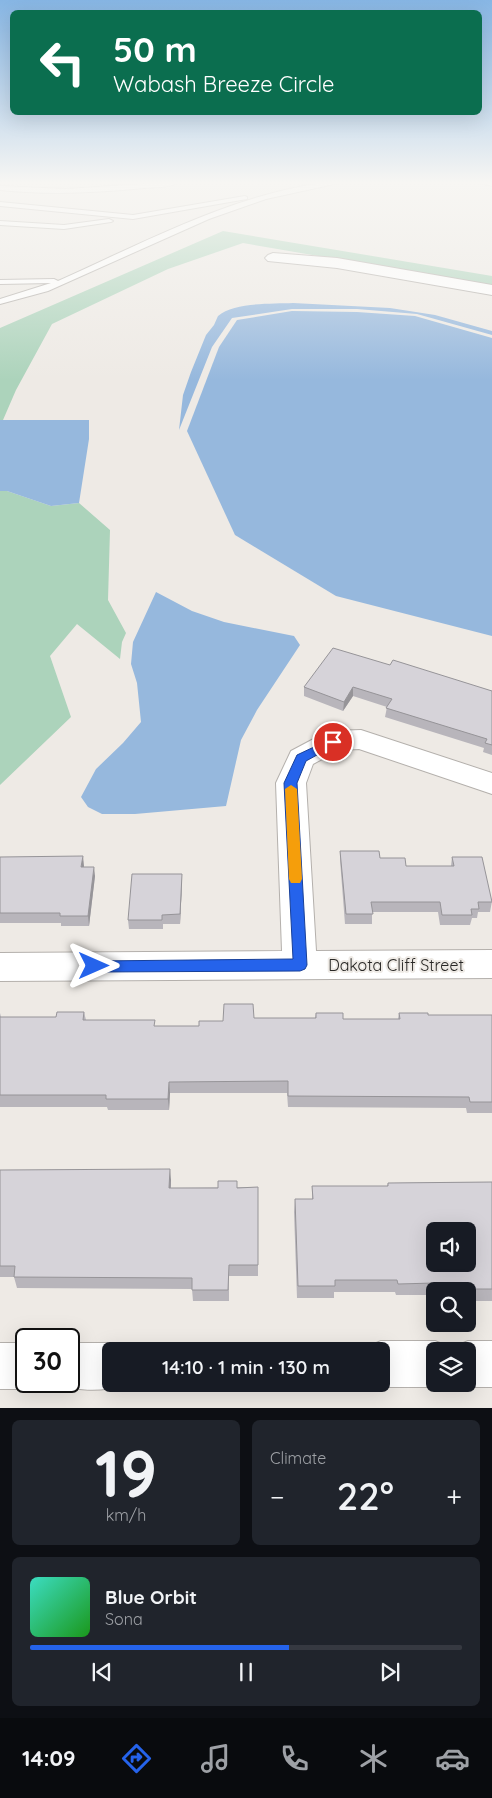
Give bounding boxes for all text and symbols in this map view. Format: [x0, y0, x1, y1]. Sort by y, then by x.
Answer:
text: 50 m [113, 27, 197, 71]
icon: left [30, 30, 95, 95]
text: Wabash Breeze Circle [113, 70, 335, 98]
pin [312, 721, 354, 763]
icon: arrive [319, 728, 347, 756]
position arrow [67, 939, 119, 991]
street label: Dakota Cliff Street [328, 955, 464, 975]
map controls [426, 1222, 476, 1392]
button: sound [426, 1222, 476, 1272]
button: search [426, 1282, 476, 1332]
speed limit sign: 30 [15, 1328, 80, 1393]
button: layers [426, 1342, 476, 1392]
text: 14:10 · 1 min · 130 m [162, 1355, 330, 1379]
text: 19 [95, 1432, 157, 1513]
text: Climate [270, 1448, 326, 1468]
text: 22° [337, 1472, 394, 1520]
text: − [270, 1479, 285, 1514]
text: + [446, 1479, 462, 1514]
text: km/h [106, 1505, 146, 1525]
text: Blue Orbit [105, 1585, 197, 1609]
text: Sona [105, 1609, 143, 1629]
icon: previous [88, 1658, 116, 1686]
icon: pause [232, 1658, 260, 1686]
icon: next [376, 1658, 404, 1686]
icon: directions [119, 1741, 154, 1776]
icon: music [198, 1741, 233, 1776]
icon: phone [277, 1741, 312, 1776]
icon: climate [356, 1741, 391, 1776]
icon: car [435, 1741, 470, 1776]
text: 14:09 [22, 1744, 75, 1772]

